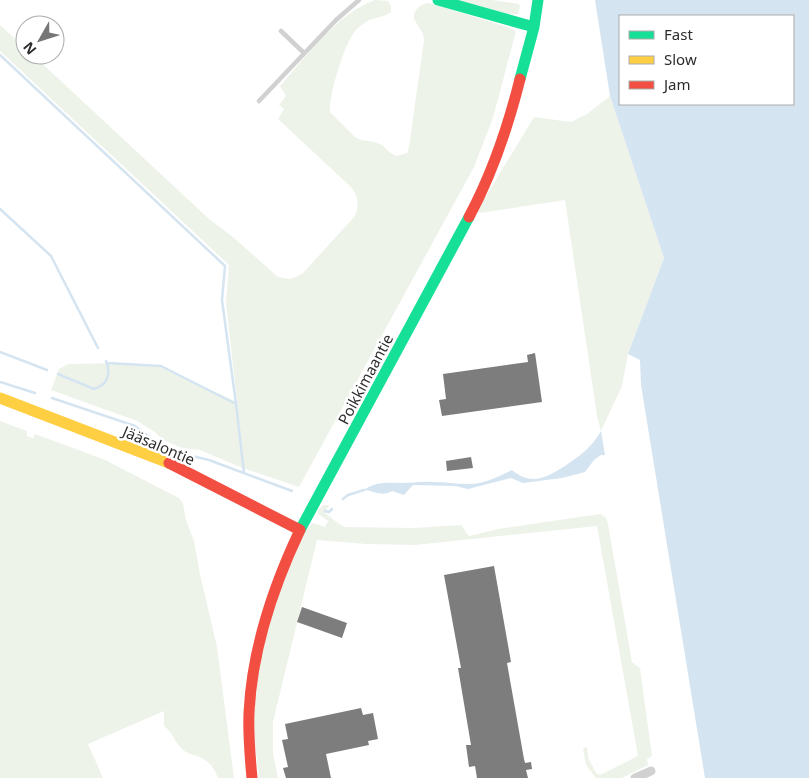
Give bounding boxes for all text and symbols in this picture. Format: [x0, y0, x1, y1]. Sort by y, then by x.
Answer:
north arrow [15, 15, 65, 65]
legend [619, 15, 794, 105]
text: Fast [664, 24, 693, 44]
text: N [19, 38, 40, 59]
text: Slow [664, 49, 697, 69]
text: Jam [662, 74, 691, 94]
street label: Poikkimaantie [333, 330, 397, 428]
street label: Jääsalontie [118, 420, 198, 469]

